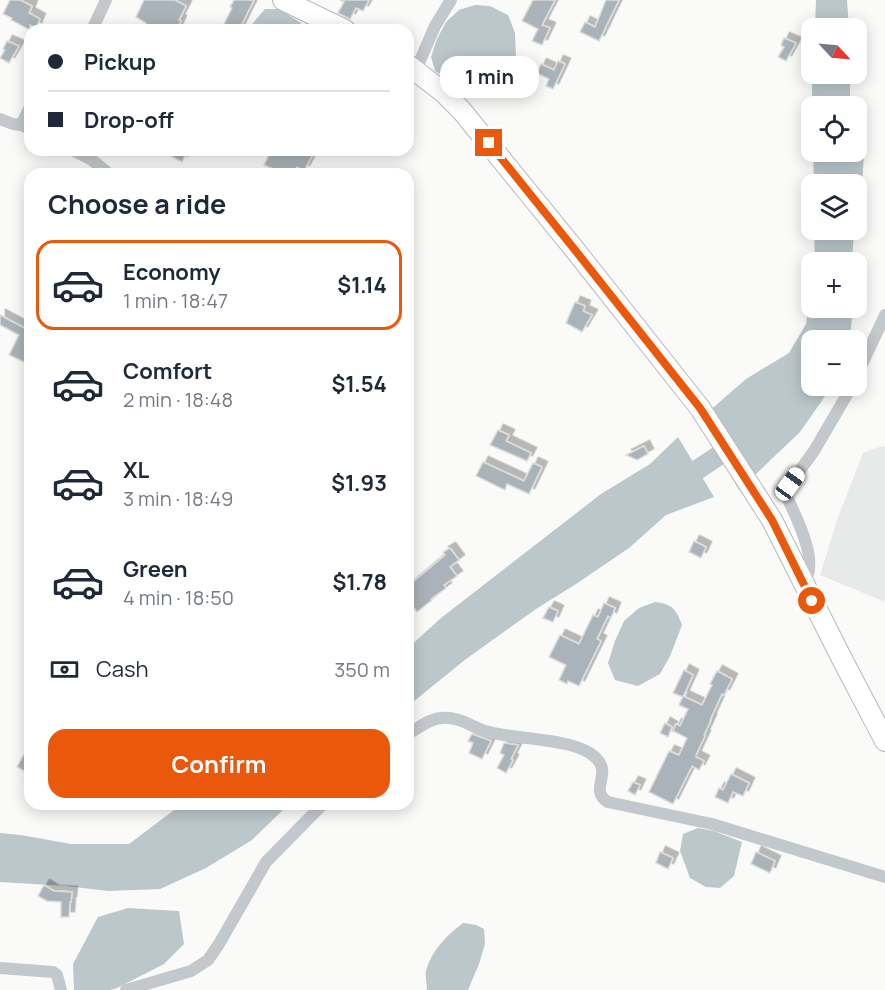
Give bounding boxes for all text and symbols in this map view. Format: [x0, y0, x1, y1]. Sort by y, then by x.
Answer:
north arrow [801, 18, 867, 84]
map controls [801, 18, 867, 396]
text: Pickup [84, 47, 156, 77]
callout: 1 min [440, 56, 538, 98]
text: 1 min [465, 63, 514, 90]
button: locate [801, 96, 867, 162]
text: Drop-off [84, 105, 174, 135]
route end [475, 129, 502, 156]
button: layers [801, 174, 867, 240]
text: Choose a ride [48, 185, 226, 222]
button: + [801, 252, 867, 318]
text: Economy [123, 257, 221, 287]
icon: car [51, 258, 105, 312]
text: $1.14 [337, 270, 387, 300]
text: 1 min · 18:47 [123, 287, 228, 314]
button: − [801, 330, 867, 396]
text: Comfort [123, 356, 212, 386]
icon: car [51, 357, 105, 411]
text: $1.54 [331, 369, 387, 399]
text: 2 min · 18:48 [123, 386, 233, 413]
text: XL [123, 455, 149, 485]
icon: car [51, 456, 105, 510]
car [772, 464, 808, 504]
text: $1.93 [331, 468, 387, 498]
text: 3 min · 18:49 [123, 485, 234, 512]
text: Green [123, 554, 188, 584]
icon: car [51, 555, 105, 609]
text: $1.78 [333, 567, 387, 597]
text: 4 min · 18:50 [123, 584, 234, 611]
route start [798, 587, 825, 614]
icon: cash [48, 653, 81, 686]
text: Cash [96, 654, 149, 684]
text: 350 m [334, 656, 390, 683]
button: Confirm [48, 729, 390, 798]

